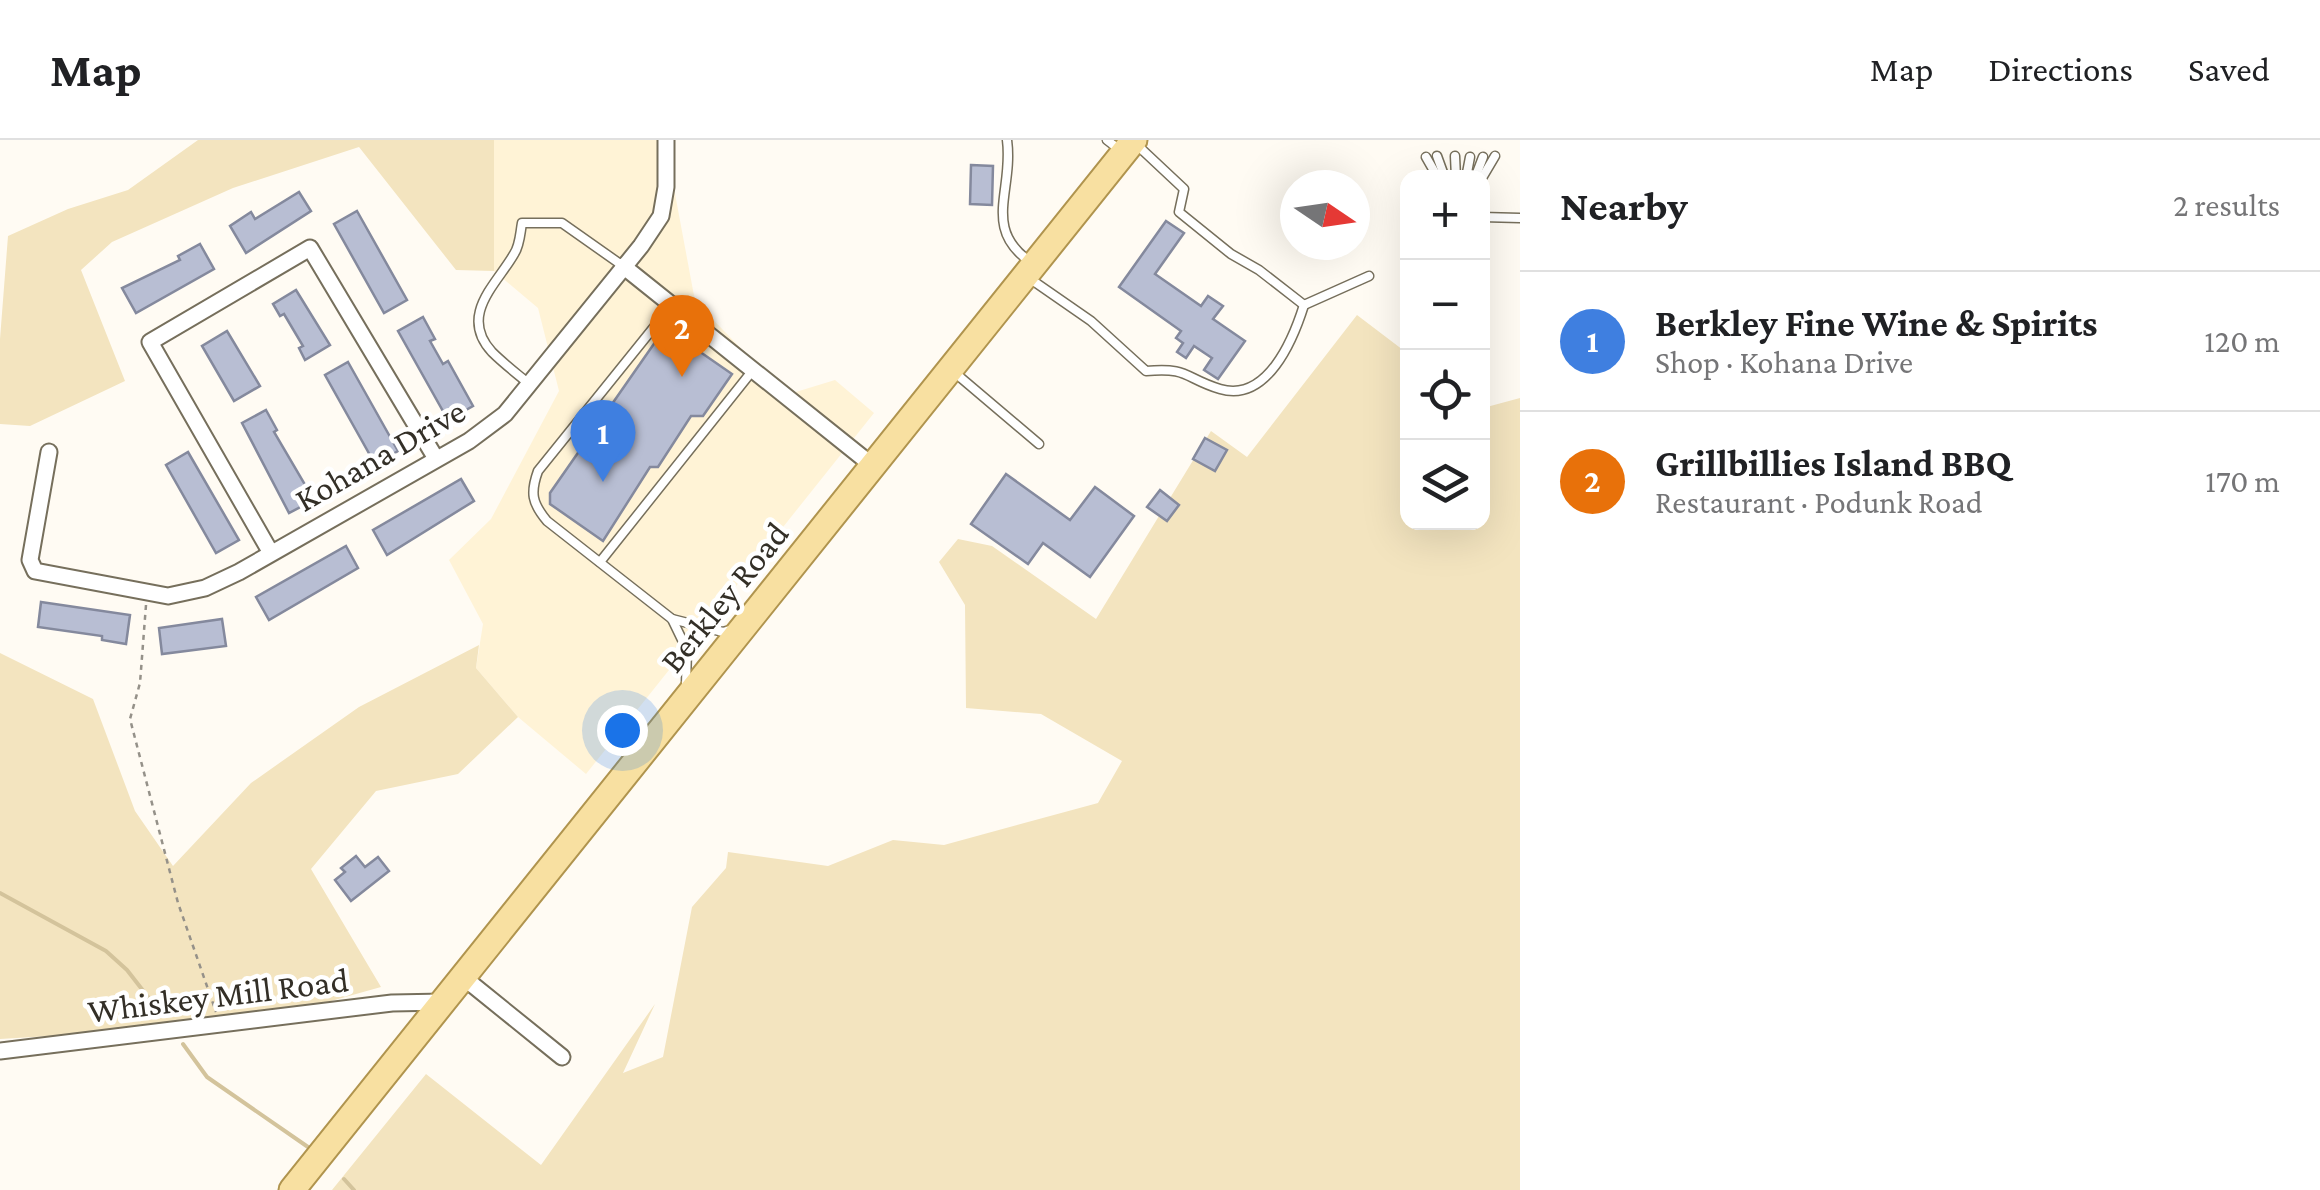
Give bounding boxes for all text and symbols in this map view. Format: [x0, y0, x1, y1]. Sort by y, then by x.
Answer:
text: Map [50, 43, 142, 96]
text: Map [1870, 50, 1933, 89]
text: Directions [1988, 50, 2133, 89]
text: Saved [2188, 50, 2270, 89]
north arrow [1280, 170, 1370, 260]
map controls [1400, 170, 1490, 530]
button: + [1400, 170, 1490, 260]
text: Nearby [1560, 182, 1688, 229]
text: 2 results [2173, 187, 2280, 223]
button: − [1400, 260, 1490, 350]
pin: 2 [650, 294, 714, 377]
text: Berkley Fine Wine & Spirits [1655, 302, 2097, 344]
text: 1 [1587, 323, 1598, 359]
text: 120 m [2204, 323, 2280, 359]
text: Shop · Kohana Drive [1655, 344, 1913, 380]
button: locate [1400, 350, 1490, 440]
street label: Kohana Drive [288, 391, 472, 520]
pin: 1 [570, 400, 636, 482]
button: layers [1400, 440, 1490, 530]
text: Grillbillies Island BBQ [1655, 442, 2012, 484]
text: 2 [1584, 463, 1601, 499]
text: 170 m [2205, 463, 2280, 499]
text: Restaurant · Podunk Road [1655, 484, 1983, 520]
street label: Berkley Road [652, 514, 797, 680]
your location [597, 705, 648, 756]
street label: Whiskey Mill Road [85, 960, 351, 1031]

